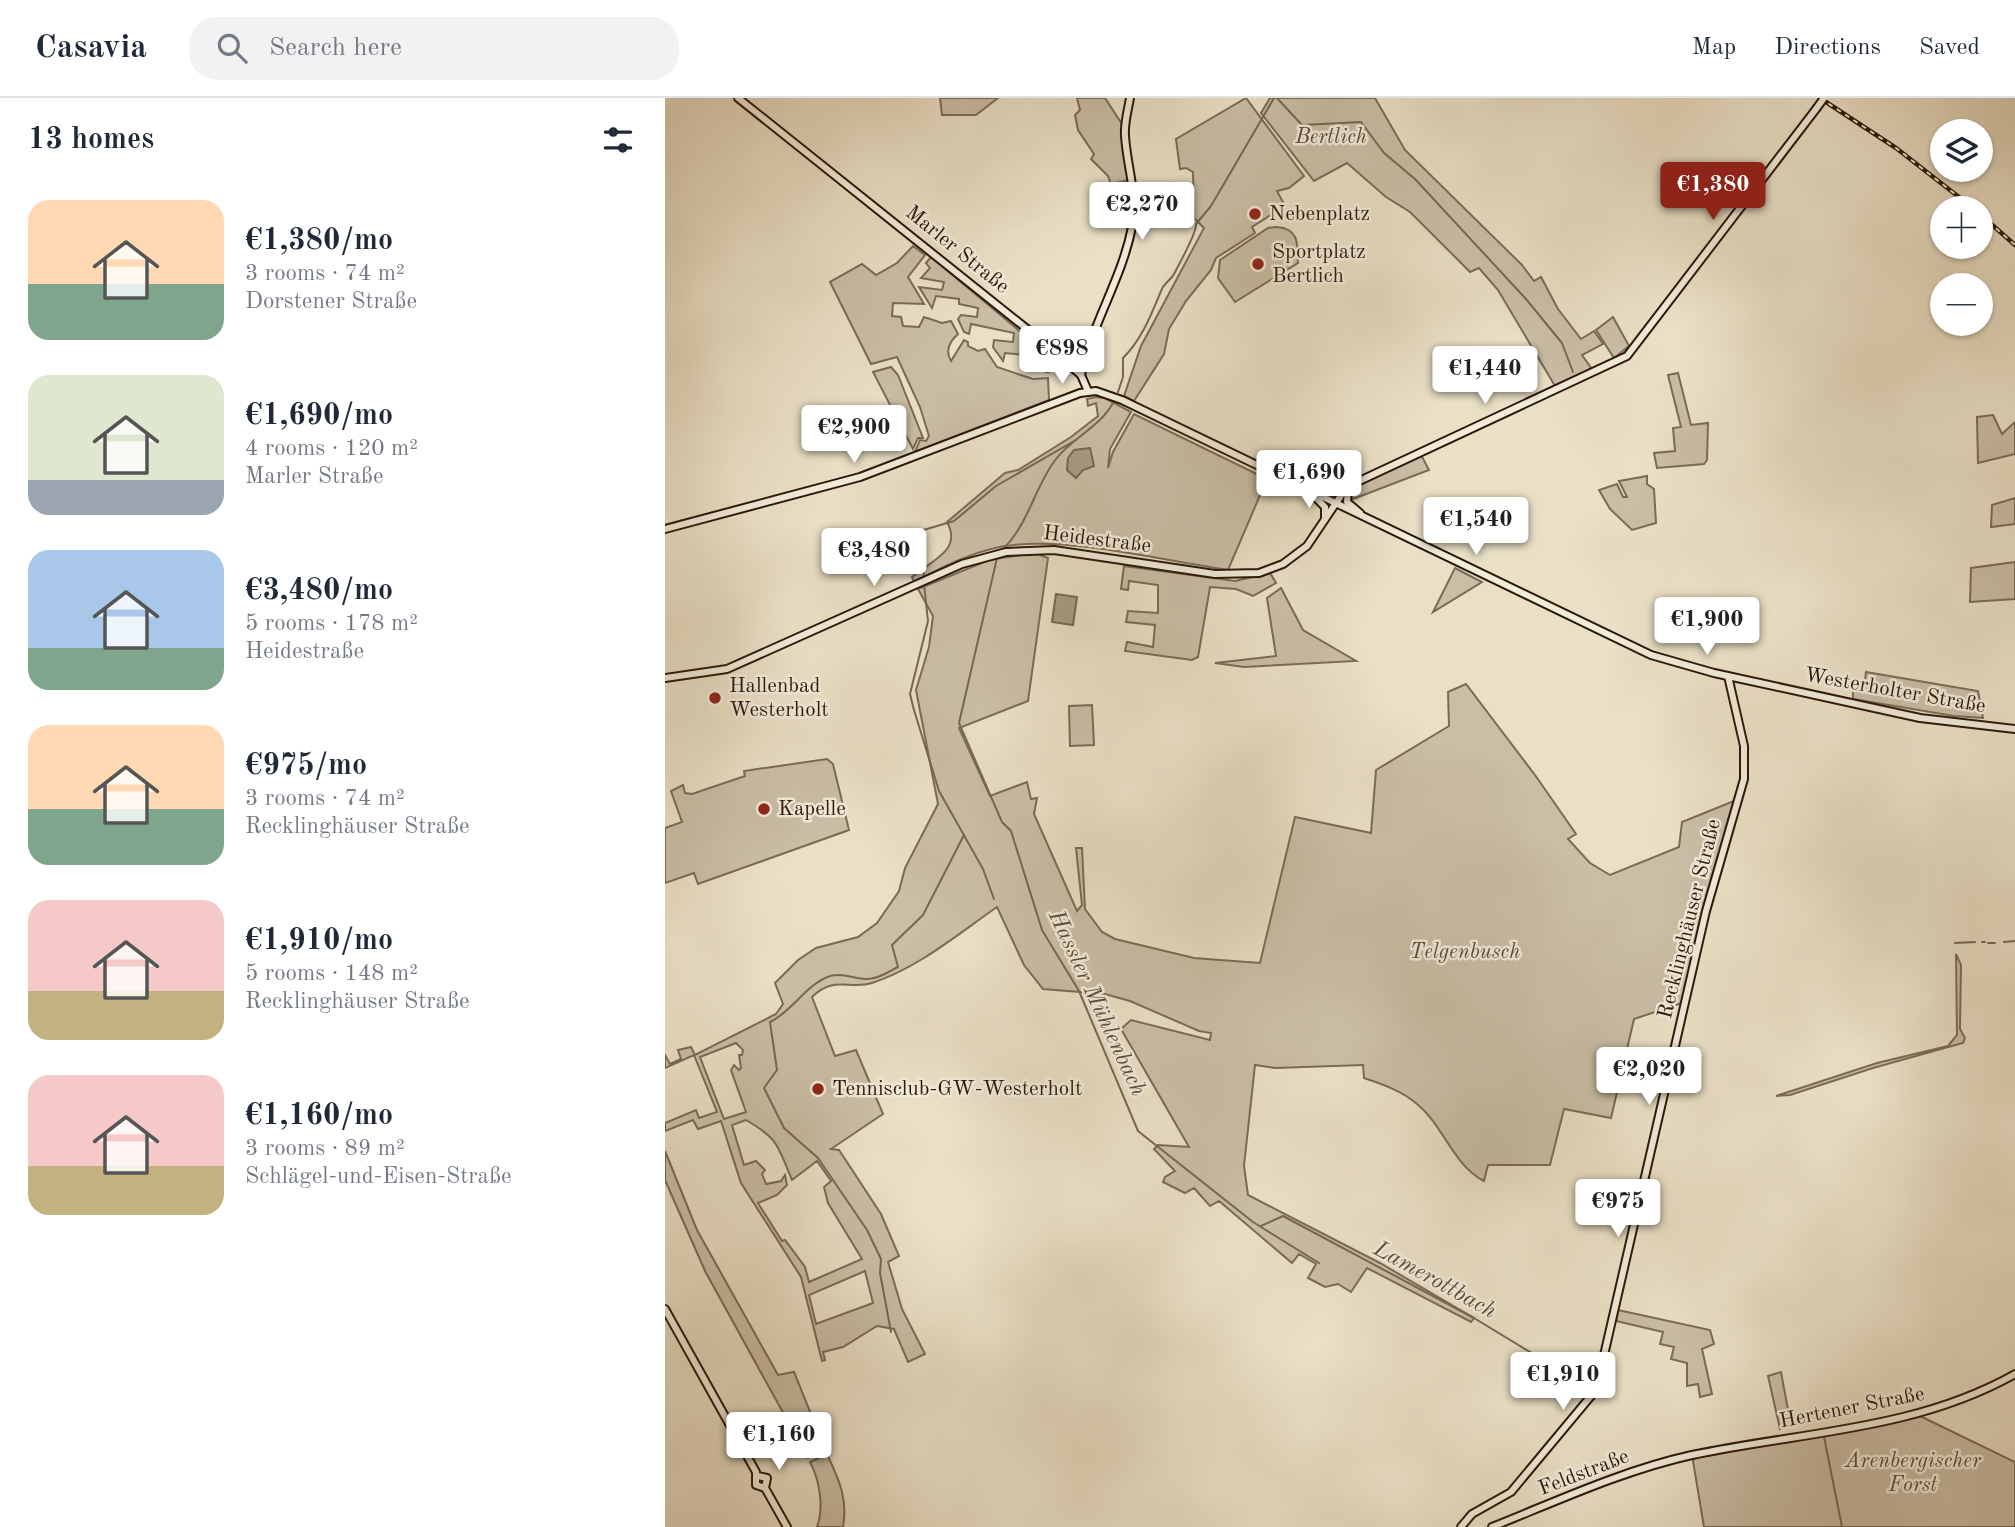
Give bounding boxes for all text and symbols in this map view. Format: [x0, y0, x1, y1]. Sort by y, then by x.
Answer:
search box [189, 17, 679, 80]
icon: search [213, 29, 251, 67]
text: Casavia [35, 32, 147, 65]
text: Search here [269, 35, 402, 61]
text: Map [1692, 36, 1736, 60]
text: Directions [1774, 36, 1881, 60]
text: Saved [1919, 36, 1980, 60]
map controls [1930, 119, 1993, 336]
button: layers [1930, 119, 1993, 182]
icon: filters [599, 121, 637, 159]
text: 13 homes [28, 125, 154, 155]
park label: Bertlich [1294, 127, 1367, 148]
pin: €1,380 [1656, 162, 1770, 222]
text: €1,380 [1676, 173, 1750, 196]
pin: €2,270 [1085, 183, 1199, 242]
text: €2,270 [1105, 193, 1179, 216]
button: + [1930, 196, 1993, 259]
street label: Marler Straße [901, 202, 1013, 298]
place label: Nebenplatz [1269, 204, 1370, 225]
marker: Nebenplatz [1247, 206, 1263, 222]
text: €1,380/mo [245, 226, 393, 256]
icon: home [84, 228, 168, 312]
place label: Sportplatz Bertlich [1272, 242, 1366, 287]
marker: Sportplatz Bertlich [1250, 256, 1266, 272]
text: 3 rooms · 74 m² [245, 262, 405, 285]
button: − [1930, 273, 1993, 336]
text: Dorstener Straße [245, 290, 417, 313]
pin: €898 [1021, 327, 1103, 386]
text: €898 [1035, 337, 1089, 360]
pin: €1,440 [1428, 346, 1542, 406]
text: €1,440 [1448, 357, 1522, 380]
text: €1,690/mo [245, 401, 393, 431]
icon: home [84, 403, 168, 487]
pin: €2,900 [797, 406, 911, 465]
text: €2,900 [817, 416, 891, 439]
text: 4 rooms · 120 m² [245, 437, 418, 460]
pin: €1,690 [1252, 450, 1366, 510]
text: €1,690 [1272, 461, 1346, 484]
text: Marler Straße [245, 465, 384, 488]
pin: €1,540 [1419, 498, 1533, 557]
text: €1,540 [1439, 508, 1513, 531]
street label: Heidestraße [1042, 523, 1152, 557]
pin: €3,480 [817, 528, 931, 588]
text: €3,480 [837, 539, 911, 562]
text: €3,480/mo [245, 576, 393, 606]
icon: home [84, 578, 168, 662]
pin: €1,900 [1650, 598, 1764, 657]
text: €1,900 [1670, 608, 1744, 631]
text: 5 rooms · 178 m² [245, 612, 418, 635]
text: Heidestraße [245, 640, 364, 663]
street label: Westerholter Straße [1803, 665, 1987, 717]
place label: Hallenbad Westerholt [729, 676, 829, 721]
marker: Hallenbad Westerholt [707, 690, 723, 706]
text: €975/mo [245, 751, 367, 781]
icon: home [84, 753, 168, 837]
text: 3 rooms · 74 m² [245, 787, 405, 810]
place label: Kapelle [778, 799, 846, 820]
marker: Kapelle [756, 801, 772, 817]
text: Recklinghäuser Straße [245, 815, 470, 838]
street label: Recklinghäuser Straße [1655, 817, 1725, 1021]
water label: Hassler Mühlenbach [1043, 906, 1150, 1100]
text: €1,910/mo [245, 926, 393, 956]
icon: home [84, 928, 168, 1012]
park label: Telgenbusch [1410, 942, 1520, 963]
text: 5 rooms · 148 m² [245, 962, 418, 985]
text: Recklinghäuser Straße [245, 990, 470, 1013]
pin: €2,020 [1592, 1048, 1706, 1107]
text: €2,020 [1612, 1058, 1686, 1081]
place label: Tennisclub-GW-Westerholt [832, 1079, 1082, 1100]
marker: Tennisclub-GW-Westerholt [810, 1081, 826, 1097]
text: €1,160/mo [245, 1101, 393, 1131]
icon: home [84, 1103, 168, 1187]
text: 3 rooms · 89 m² [245, 1137, 405, 1160]
text: Schlägel-und-Eisen-Straße [245, 1165, 512, 1188]
pin: €975 [1577, 1180, 1659, 1239]
text: €975 [1591, 1190, 1645, 1213]
water label: Lamerottbach [1369, 1236, 1500, 1323]
pin: €1,910 [1506, 1352, 1620, 1412]
text: €1,910 [1526, 1363, 1600, 1386]
street label: Hertener Straße [1778, 1384, 1926, 1432]
pin: €1,160 [722, 1412, 836, 1472]
text: €1,160 [742, 1423, 816, 1446]
street label: Feldstraße [1536, 1446, 1632, 1500]
park label: Arenbergischer Forst [1844, 1451, 1982, 1496]

